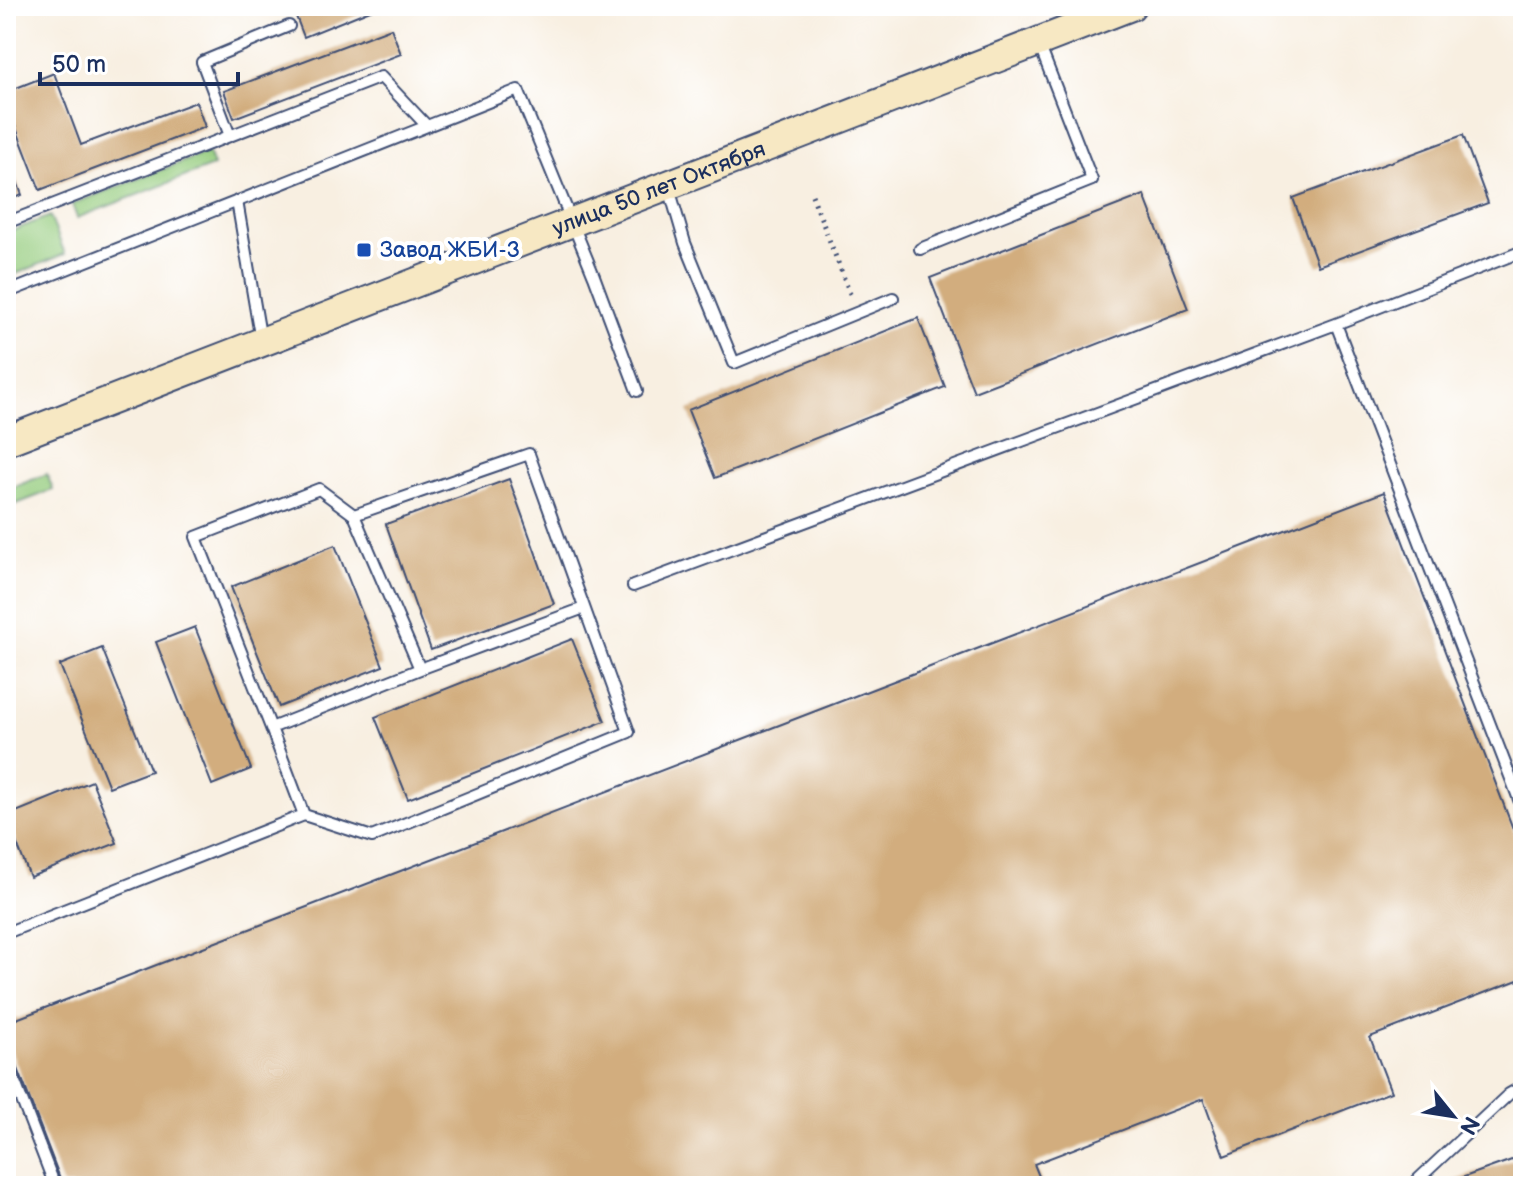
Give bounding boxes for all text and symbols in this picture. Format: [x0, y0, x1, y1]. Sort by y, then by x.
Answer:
scale bar [40, 36, 238, 86]
text: 50 m [52, 50, 106, 79]
street label: улица 50 лет Октября [549, 135, 769, 242]
place label: Завод ЖБИ-3 [380, 237, 520, 264]
marker: Завод ЖБИ-3 [355, 241, 373, 259]
north arrow [1413, 1076, 1493, 1156]
text: N [1453, 1111, 1485, 1139]

